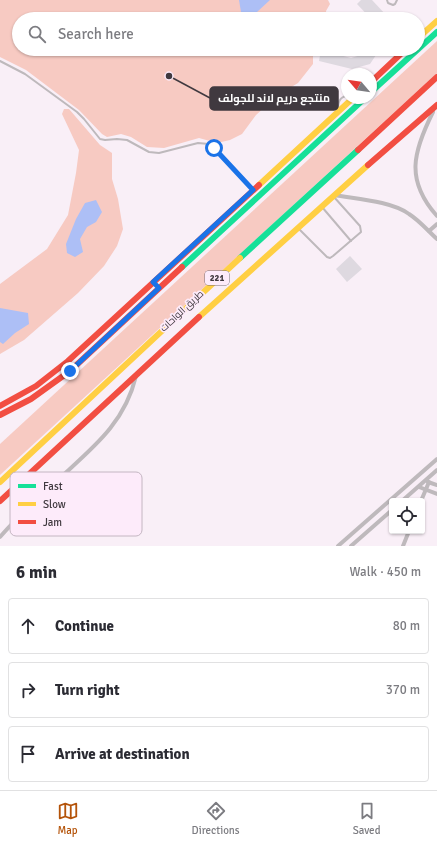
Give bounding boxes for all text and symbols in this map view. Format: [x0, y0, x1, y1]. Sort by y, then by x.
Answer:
search box [12, 12, 425, 56]
icon: search [26, 23, 48, 45]
text: Search here [58, 25, 134, 43]
north arrow [341, 68, 377, 104]
callout: منتجع دريم لاند للجولف [210, 87, 338, 110]
text: منتجع دريم لاند للجولف [218, 92, 330, 106]
route start [205, 139, 223, 157]
road number: 221 [205, 271, 229, 285]
street label: طريق الواحات [158, 288, 206, 334]
route end [61, 362, 79, 380]
legend [10, 472, 142, 536]
text: Fast [43, 480, 63, 493]
text: Slow [43, 498, 66, 511]
map controls [389, 498, 425, 534]
button: locate [389, 498, 425, 534]
text: Jam [43, 516, 62, 529]
text: 6 min [16, 562, 57, 583]
text: Walk · 450 m [350, 564, 421, 580]
icon: ahead [17, 615, 39, 637]
text: Continue [55, 617, 114, 635]
text: 80 m [393, 618, 420, 634]
icon: right [17, 679, 39, 701]
text: Turn right [55, 681, 120, 699]
text: 370 m [386, 682, 420, 698]
icon: arrive [17, 743, 39, 765]
text: Arrive at destination [55, 745, 190, 763]
tab: Map [57, 800, 79, 837]
tab: Directions [192, 800, 240, 837]
tab: Saved [353, 800, 380, 837]

